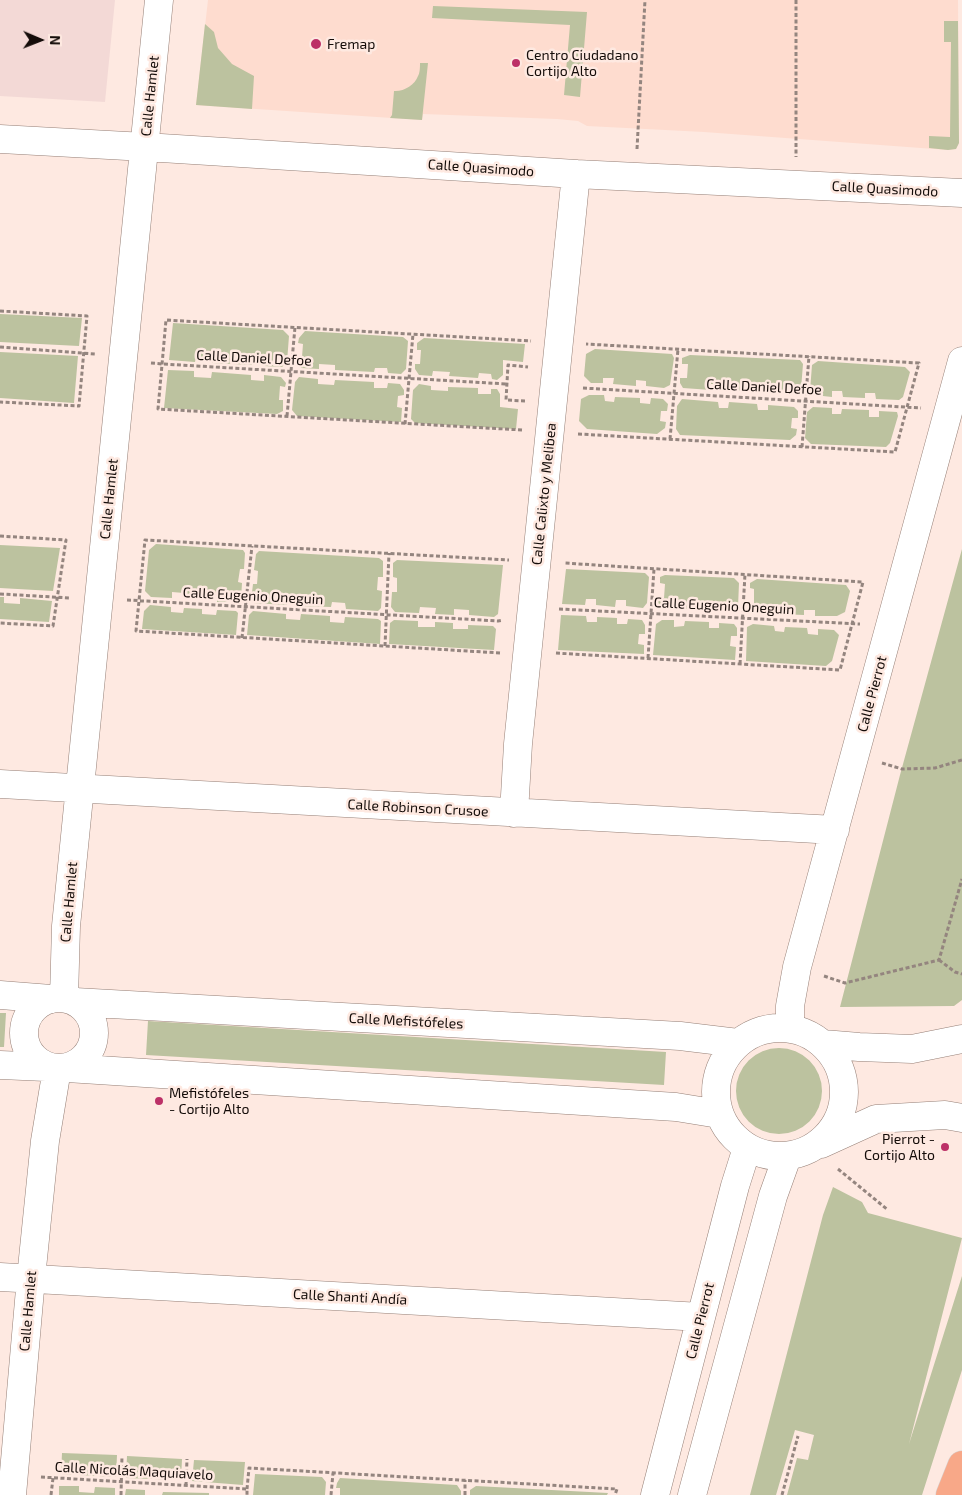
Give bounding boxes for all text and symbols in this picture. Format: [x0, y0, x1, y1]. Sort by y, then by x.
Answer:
north arrow [15, 15, 65, 65]
text: N [47, 35, 64, 45]
place label: Fremap [327, 36, 375, 52]
marker: Fremap [309, 37, 323, 51]
place label: Centro Ciudadano Cortijo Alto [526, 47, 638, 80]
street label: Calle Hamlet [137, 55, 163, 137]
marker: Centro Ciudadano Cortijo Alto [510, 57, 522, 69]
street label: Calle Quasimodo [427, 156, 535, 180]
street label: Calle Quasimodo [831, 178, 939, 200]
street label: Calle Daniel Defoe [196, 347, 312, 369]
street label: Calle Daniel Defoe [706, 376, 822, 398]
street label: Calle Calixto y Melibea [528, 422, 560, 566]
street label: Calle Hamlet [96, 458, 122, 540]
street label: Calle Eugenio Oneguin [182, 584, 324, 608]
street label: Calle Eugenio Oneguin [653, 594, 795, 618]
street label: Calle Pierrot [854, 654, 890, 734]
street label: Calle Robinson Crusoe [347, 796, 489, 820]
street label: Calle Hamlet [57, 861, 81, 943]
street label: Calle Mefistófeles [348, 1010, 464, 1032]
place label: Mefistófeles - Cortijo Alto [169, 1085, 249, 1118]
marker: Mefistófeles - Cortijo Alto [153, 1095, 165, 1107]
place label: Pierrot - Cortijo Alto [864, 1131, 935, 1164]
marker: Pierrot - Cortijo Alto [939, 1141, 951, 1153]
street label: Calle Hamlet [16, 1270, 40, 1352]
street label: Calle Pierrot [682, 1281, 718, 1361]
street label: Calle Shanti Andía [292, 1286, 408, 1308]
street label: Calle Nicolás Maquiavelo [54, 1458, 214, 1484]

